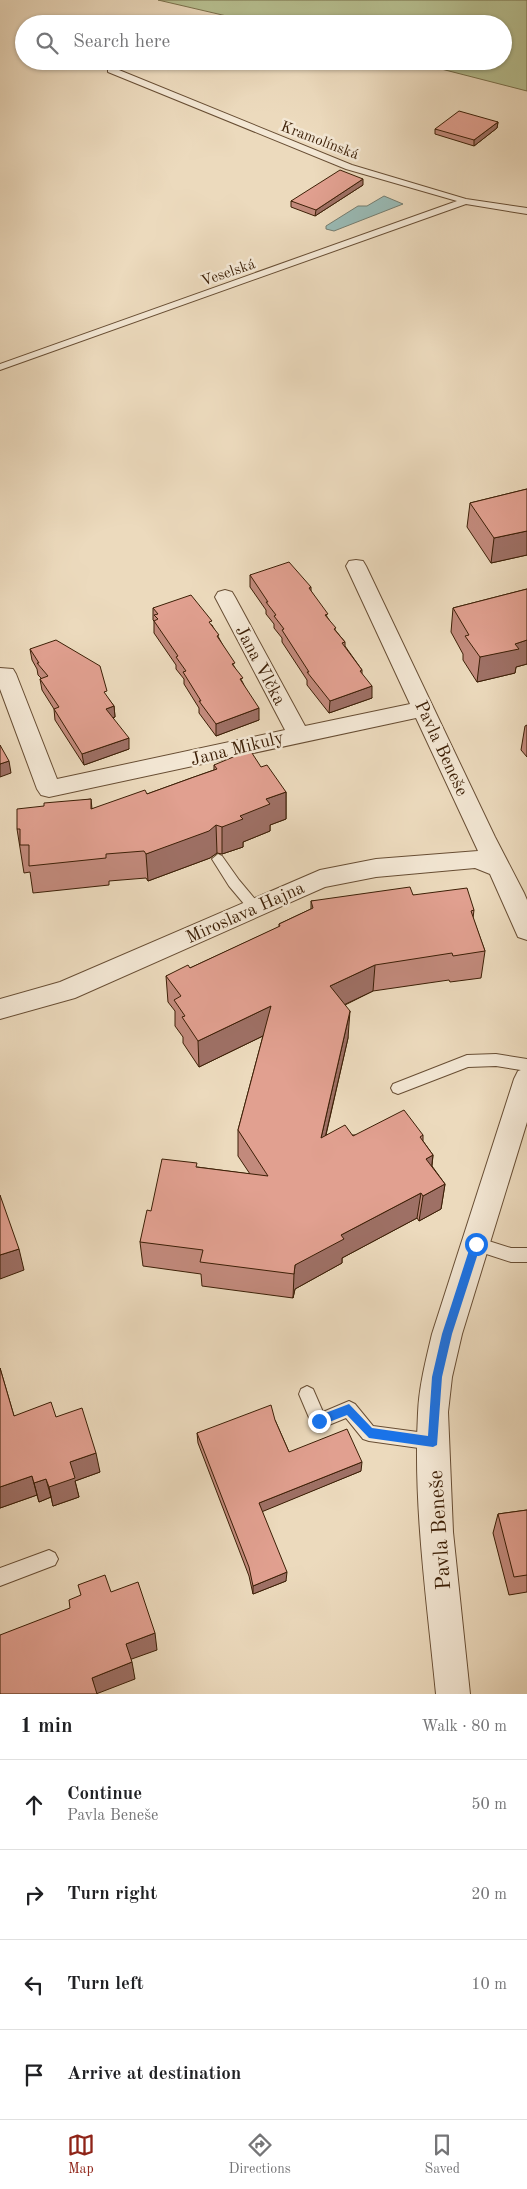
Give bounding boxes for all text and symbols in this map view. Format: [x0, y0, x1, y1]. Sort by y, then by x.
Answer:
search box [15, 15, 512, 70]
icon: search [33, 29, 61, 57]
text: Search here [73, 33, 170, 52]
street label: Kramolínská [278, 120, 361, 163]
street label: Veselská [199, 257, 258, 290]
street label: Jana Vlčka [232, 623, 289, 708]
street label: Pavla Beneše [411, 698, 471, 799]
street label: Jana Mikuly [189, 729, 286, 769]
street label: Miroslava Hajna [183, 879, 307, 947]
route start [465, 1233, 488, 1256]
route end [308, 1410, 331, 1433]
street label: Pavla Beneše [426, 1469, 455, 1591]
text: 1 min [20, 1716, 73, 1737]
text: Walk · 80 m [421, 1719, 507, 1735]
text: Continue [67, 1785, 142, 1804]
icon: ahead [20, 1791, 48, 1819]
text: 50 m [471, 1797, 507, 1813]
text: Pavla Beneše [67, 1808, 158, 1824]
icon: right [20, 1881, 48, 1909]
text: Turn right [67, 1885, 157, 1904]
text: 20 m [471, 1887, 507, 1903]
icon: left [20, 1971, 48, 1999]
text: Turn left [67, 1975, 144, 1994]
text: 10 m [471, 1977, 507, 1993]
icon: arrive [20, 2061, 48, 2089]
text: Arrive at destination [67, 2065, 241, 2084]
tab: Map [67, 2131, 95, 2178]
tab: Directions [229, 2131, 291, 2178]
tab: Saved [424, 2131, 460, 2178]

